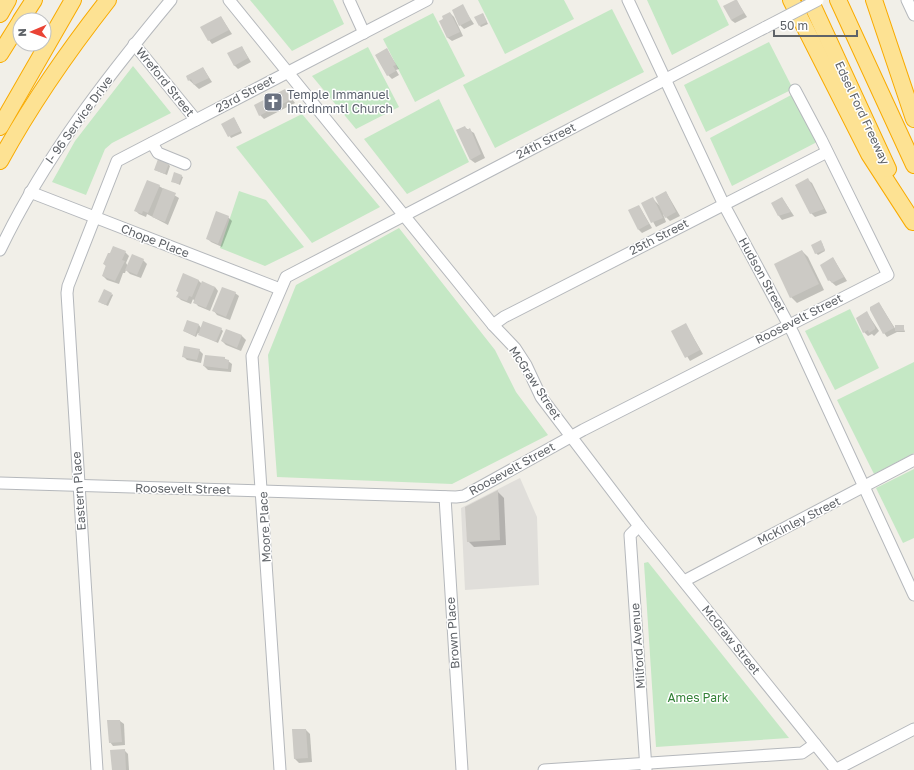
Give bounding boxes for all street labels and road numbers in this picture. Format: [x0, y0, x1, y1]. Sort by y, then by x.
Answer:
street label: Wreford Street [133, 44, 198, 119]
street label: Edsel Ford Freeway [832, 59, 893, 167]
street label: 23rd Street [213, 72, 277, 115]
street label: I- 96 Service Drive [42, 73, 115, 166]
street label: 24th Street [513, 119, 578, 162]
street label: 25th Street [627, 215, 691, 258]
street label: Chope Place [119, 221, 192, 260]
street label: Hudson Street [736, 235, 789, 315]
street label: Roosevelt Street [753, 290, 845, 347]
street label: McGraw Street [506, 343, 565, 423]
street label: Roosevelt Street [466, 439, 557, 498]
street label: Eastern Place [68, 451, 89, 531]
street label: Roosevelt Street [135, 480, 231, 497]
street label: Moore Place [255, 491, 274, 563]
street label: McKinley Street [755, 493, 843, 548]
street label: Brown Place [443, 597, 462, 669]
street label: McGraw Street [699, 602, 764, 678]
street label: Milford Avenue [627, 603, 648, 689]

